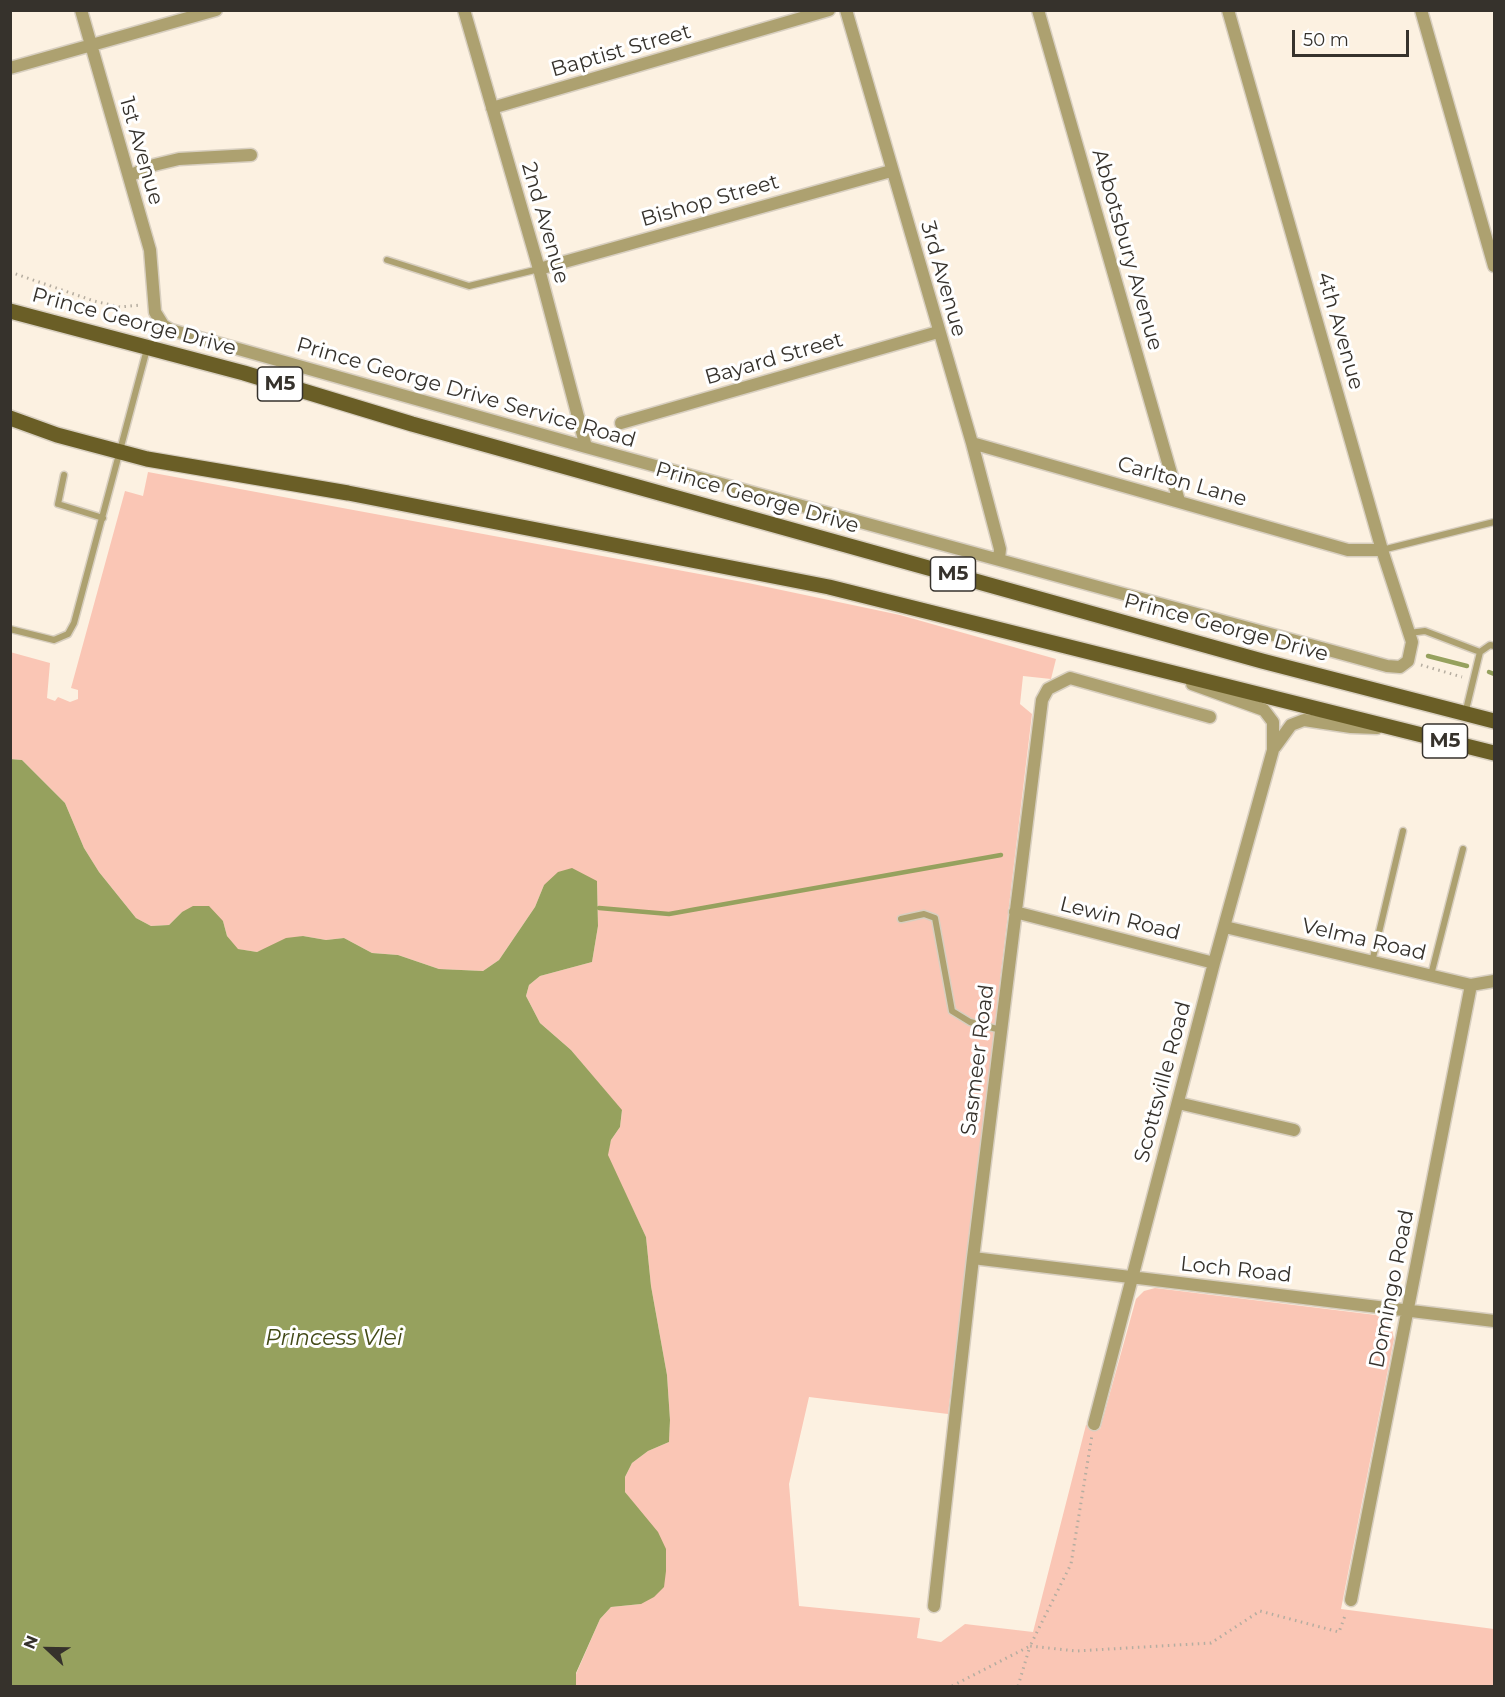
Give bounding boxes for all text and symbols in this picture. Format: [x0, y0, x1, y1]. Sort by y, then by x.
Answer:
scale bar [1295, 18, 1412, 56]
street label: Baptist Street [548, 19, 694, 83]
text: 50 m [1303, 29, 1349, 51]
street label: 1st Avenue [114, 94, 168, 208]
street label: Abbotsbury Avenue [1086, 146, 1168, 354]
street label: 2nd Avenue [516, 159, 574, 287]
street label: Bishop Street [638, 169, 782, 233]
street label: 3rd Avenue [914, 218, 972, 340]
street label: 4th Avenue [1311, 269, 1369, 393]
street label: Prince George Drive [29, 283, 239, 361]
street label: Bayard Street [702, 327, 846, 391]
street label: Prince George Drive Service Road [293, 332, 639, 454]
road number: M5 [258, 367, 302, 401]
street label: Carlton Lane [1114, 451, 1250, 513]
street label: Prince George Drive [652, 457, 862, 539]
road number: M5 [930, 557, 976, 591]
street label: Prince George Drive [1121, 589, 1331, 667]
road number: M5 [1422, 724, 1468, 758]
street label: Lewin Road [1057, 892, 1183, 946]
street label: Velma Road [1299, 913, 1429, 967]
street label: Sasmeer Road [956, 983, 1000, 1137]
street label: Scottsville Road [1129, 999, 1197, 1165]
street label: Domingo Road [1364, 1208, 1420, 1370]
street label: Loch Road [1179, 1252, 1293, 1288]
water label: Princess Vlei [265, 1326, 403, 1352]
north arrow [18, 1619, 78, 1679]
text: N [20, 1633, 42, 1652]

